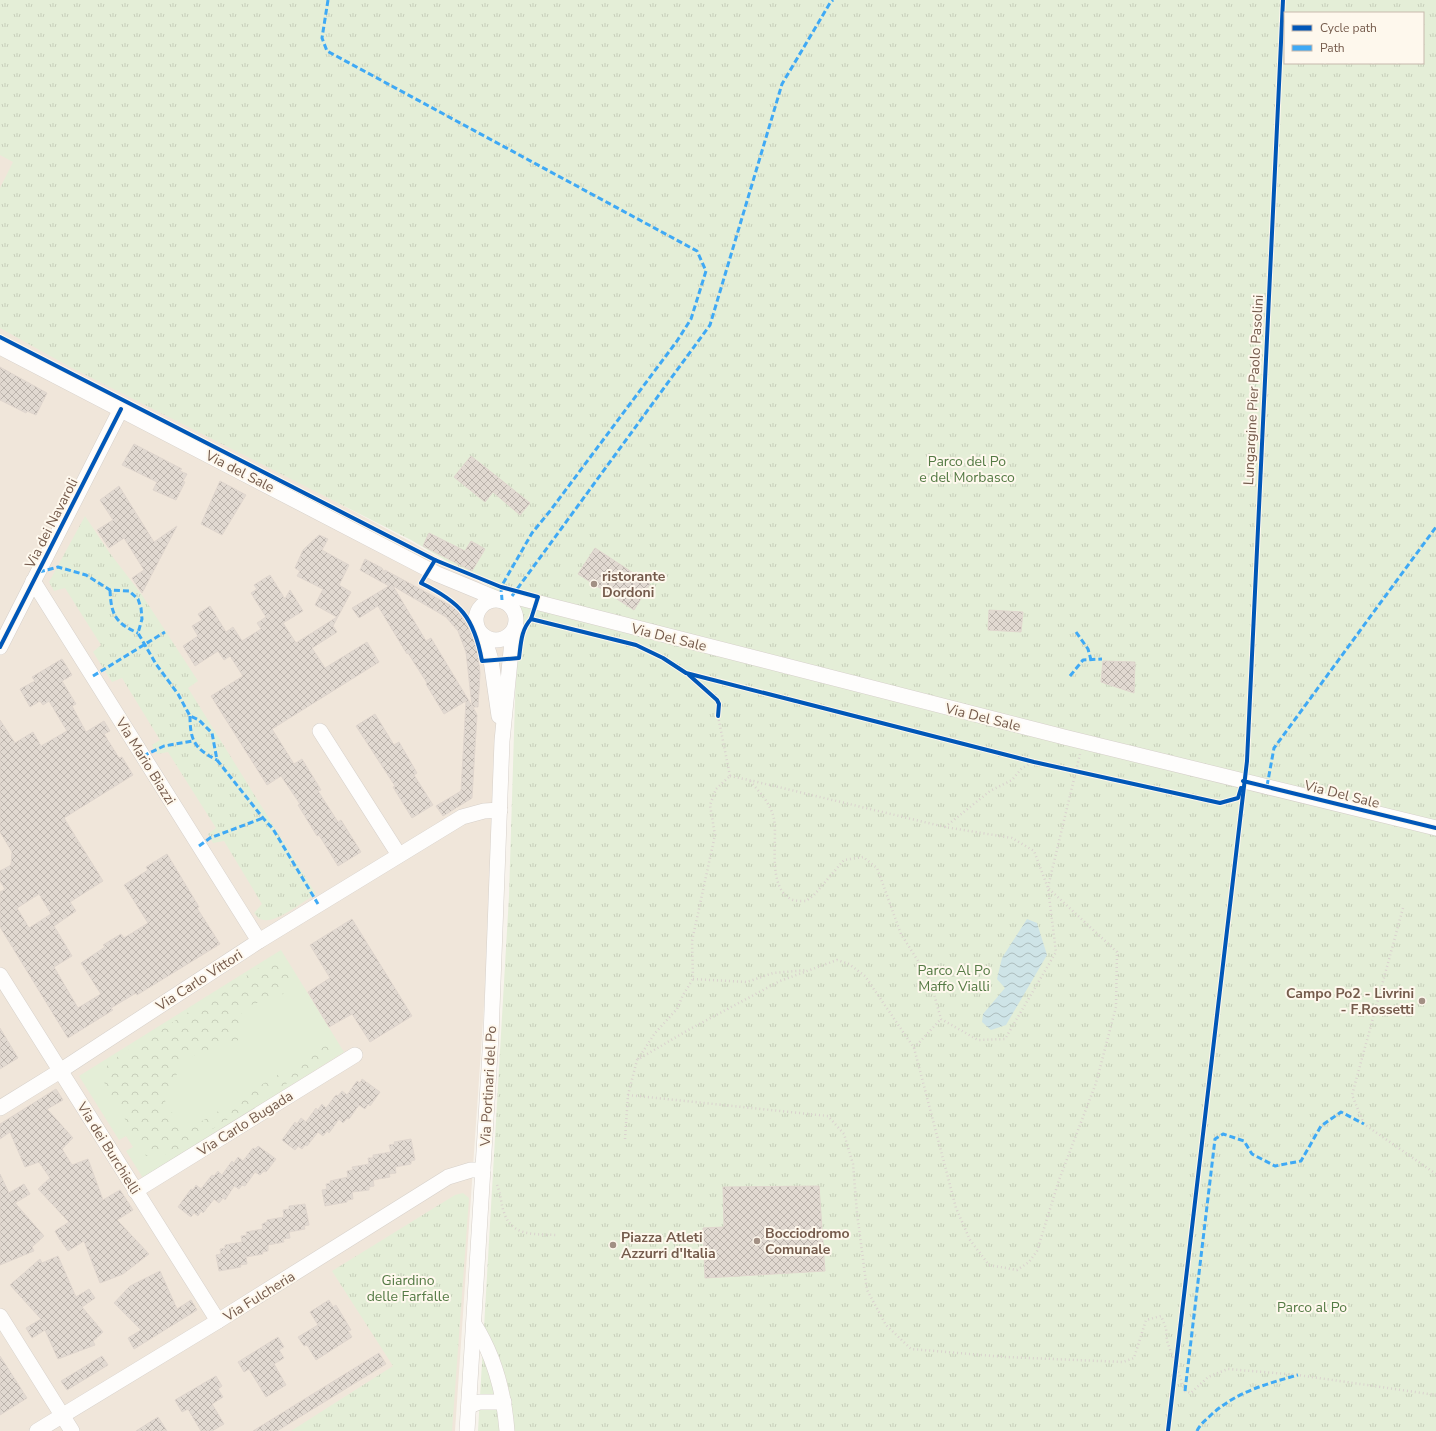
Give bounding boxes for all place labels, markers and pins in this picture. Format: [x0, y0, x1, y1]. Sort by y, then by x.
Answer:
place label: ristorante Dordoni [602, 567, 666, 602]
marker: ristorante Dordoni [589, 579, 599, 589]
place label: Campo Po2 - Livrini - F.Rossetti [1286, 984, 1414, 1019]
marker: Campo Po2 - Livrini - F.Rossetti [1417, 996, 1427, 1006]
place label: Bocciodromo Comunale [765, 1224, 850, 1259]
place label: Piazza Atleti Azzurri d'Italia [621, 1228, 716, 1263]
marker: Bocciodromo Comunale [752, 1236, 762, 1246]
marker: Piazza Atleti Azzurri d'Italia [608, 1240, 618, 1250]

